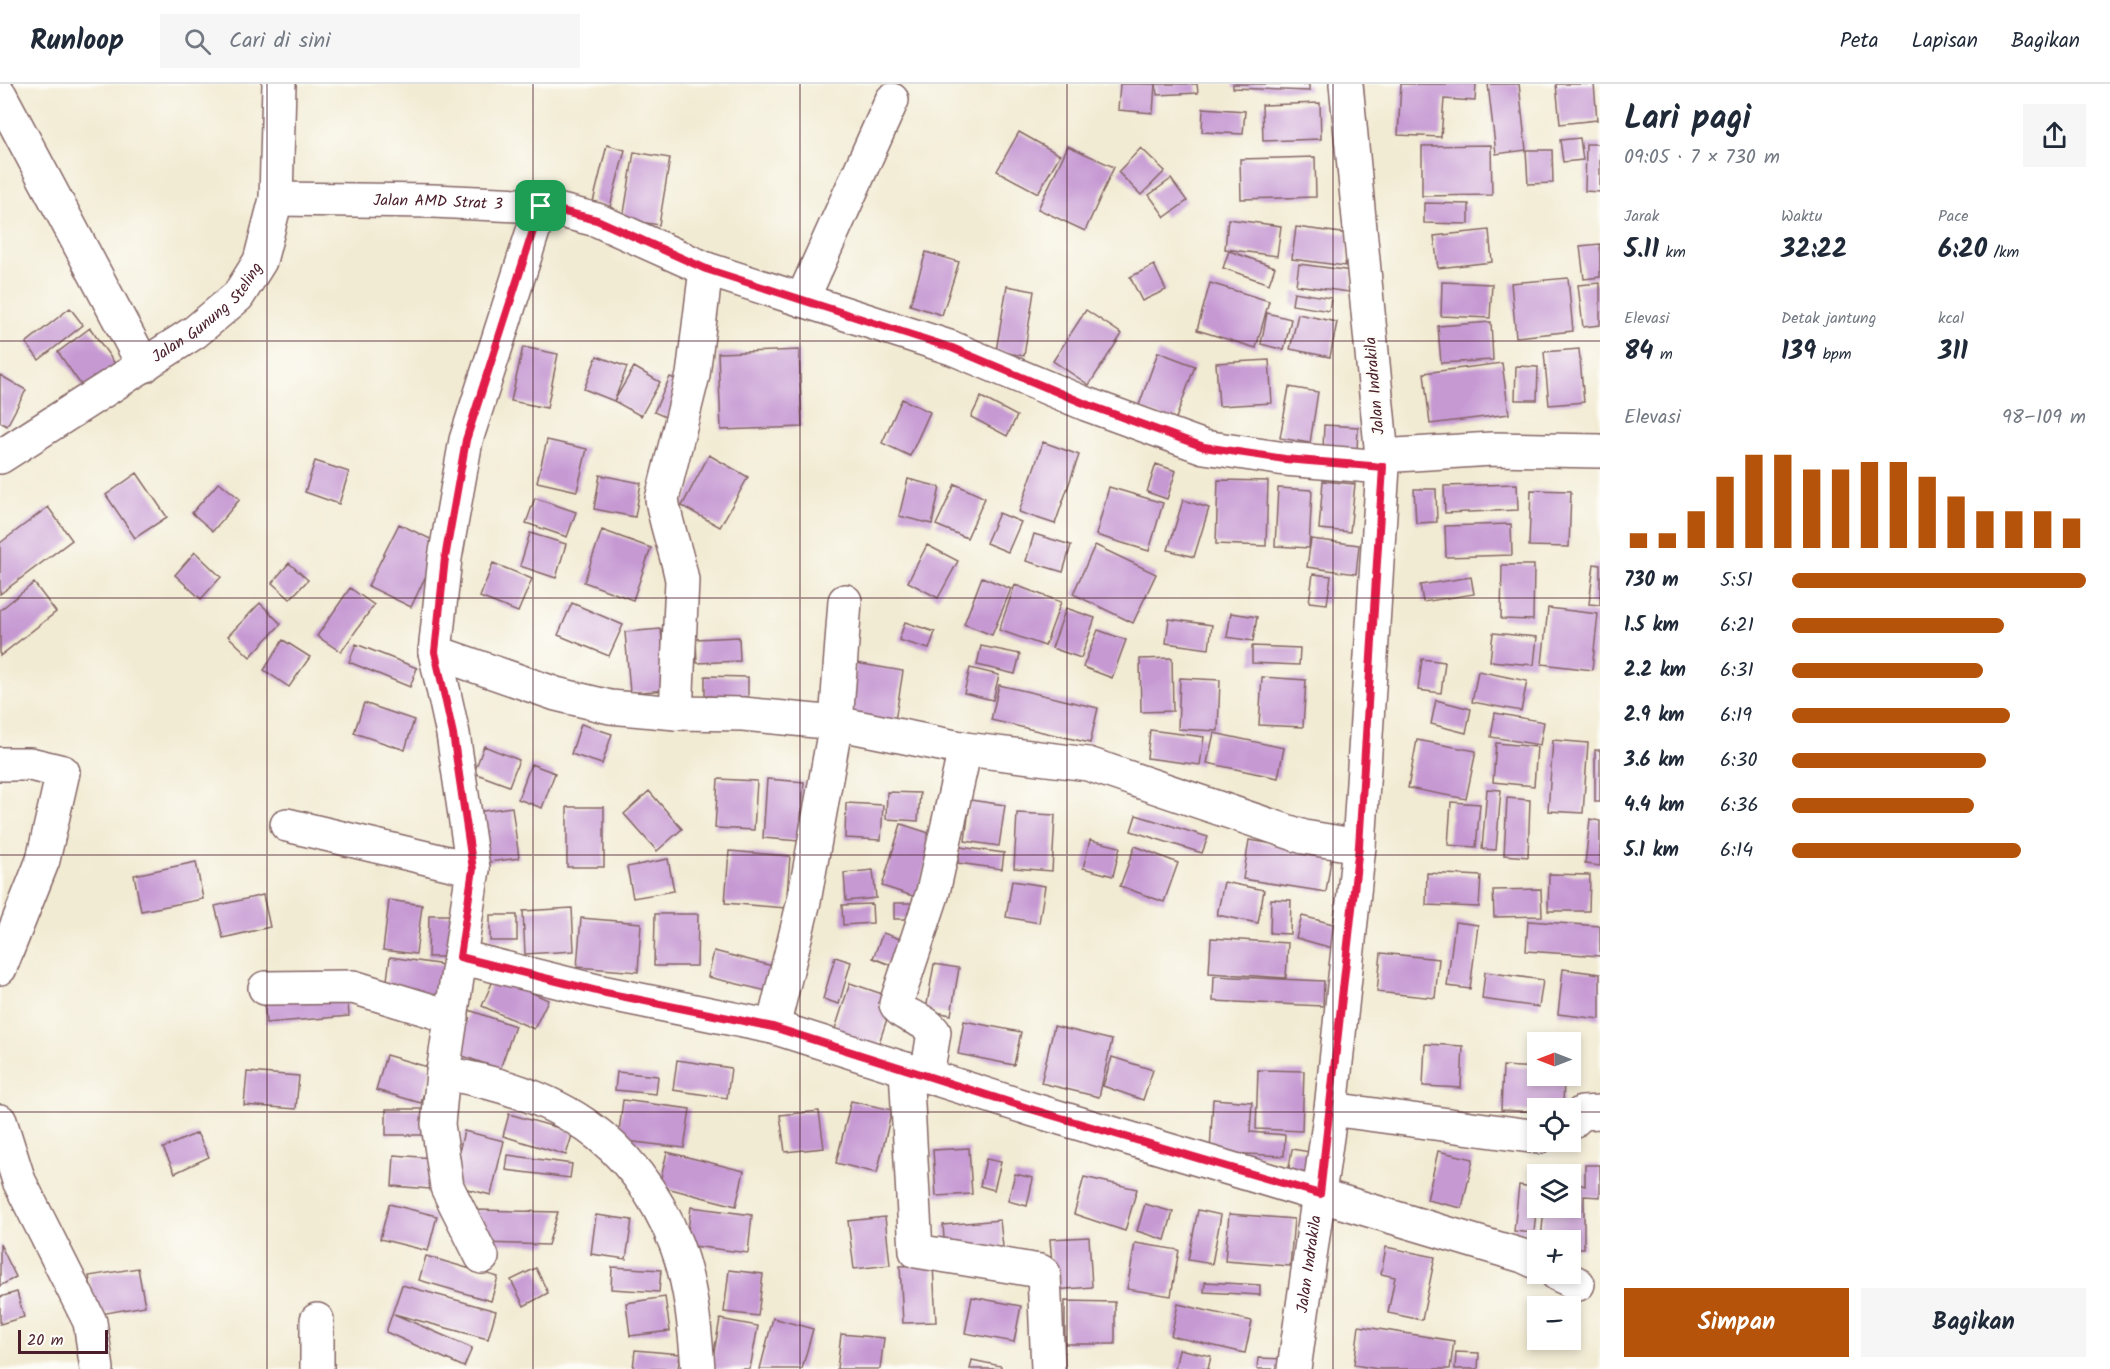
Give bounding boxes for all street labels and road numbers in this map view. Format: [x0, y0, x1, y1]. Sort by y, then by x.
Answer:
street label: Jalan AMD Strat 3 [373, 188, 503, 217]
street label: Jalan Gunung Steling [147, 257, 269, 369]
street label: Jalan Indrakila [1358, 336, 1392, 436]
street label: Jalan Indrakila [1290, 1214, 1328, 1315]

